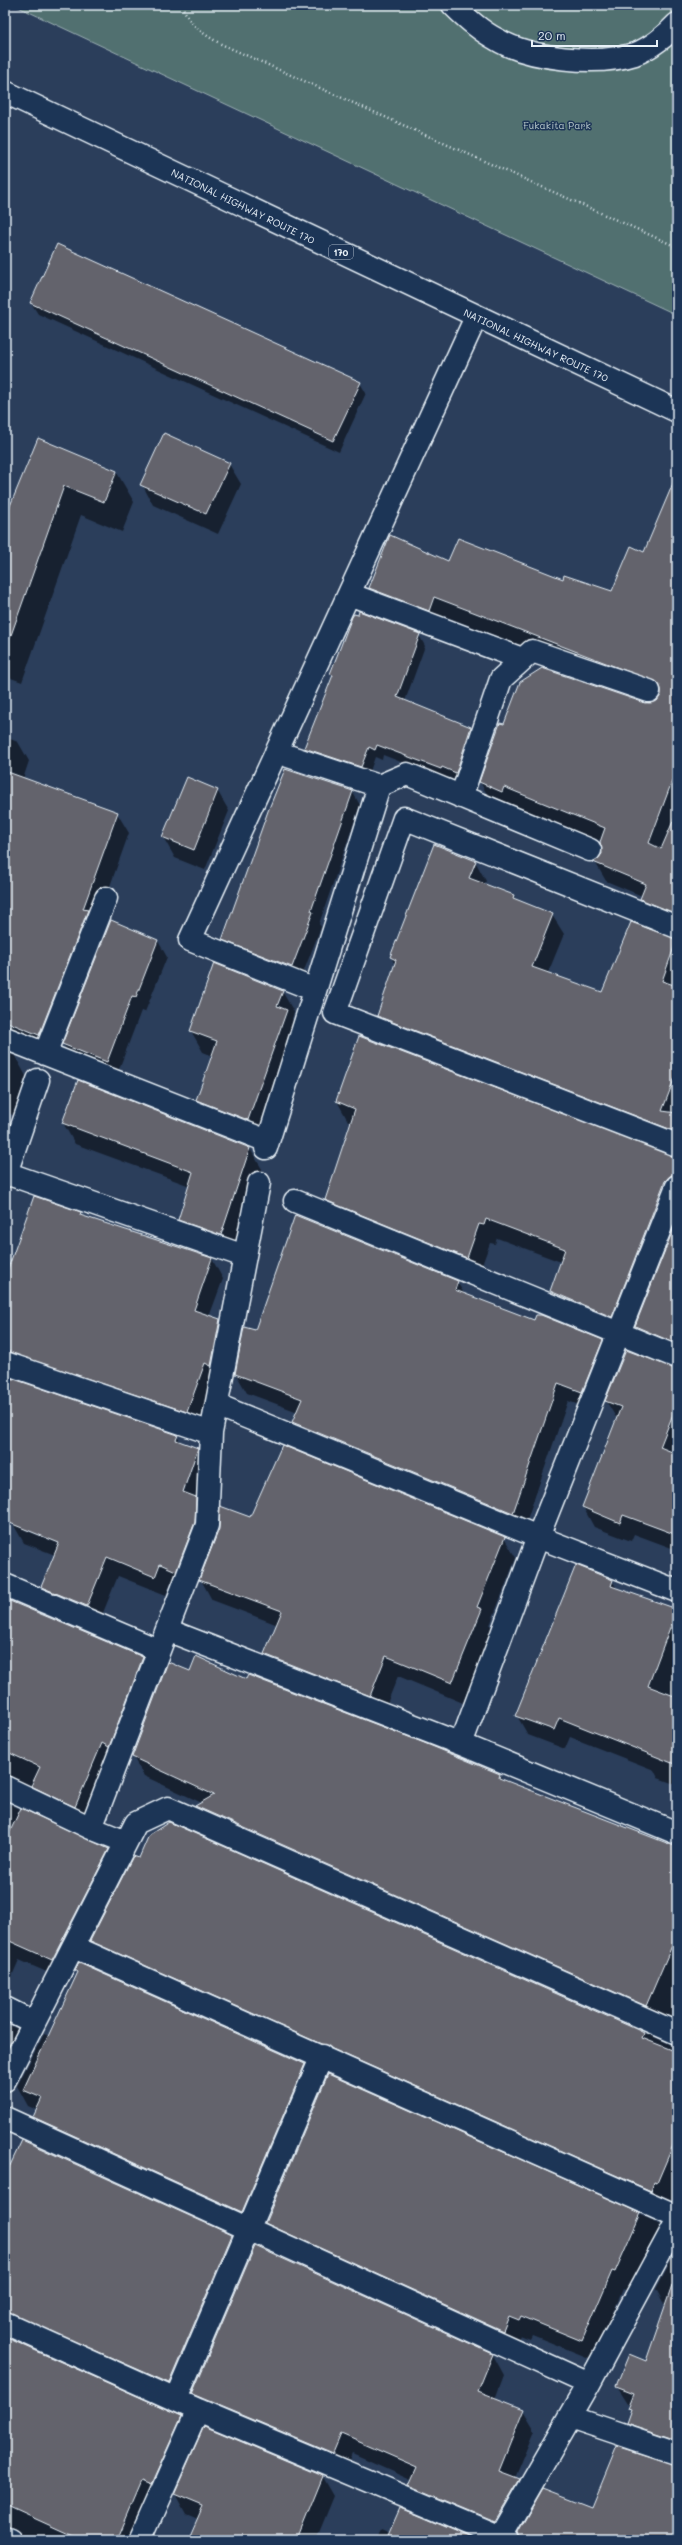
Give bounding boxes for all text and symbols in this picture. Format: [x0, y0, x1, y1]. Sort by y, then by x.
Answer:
scale bar [532, 22, 657, 48]
text: 20 m [538, 27, 566, 43]
park label: Fukakita Park [523, 118, 591, 132]
street label: NATIONAL HIGHWAY ROUTE 170 [169, 165, 317, 247]
road number: 170 [329, 245, 353, 259]
street label: NATIONAL HIGHWAY ROUTE 170 [461, 305, 611, 385]

